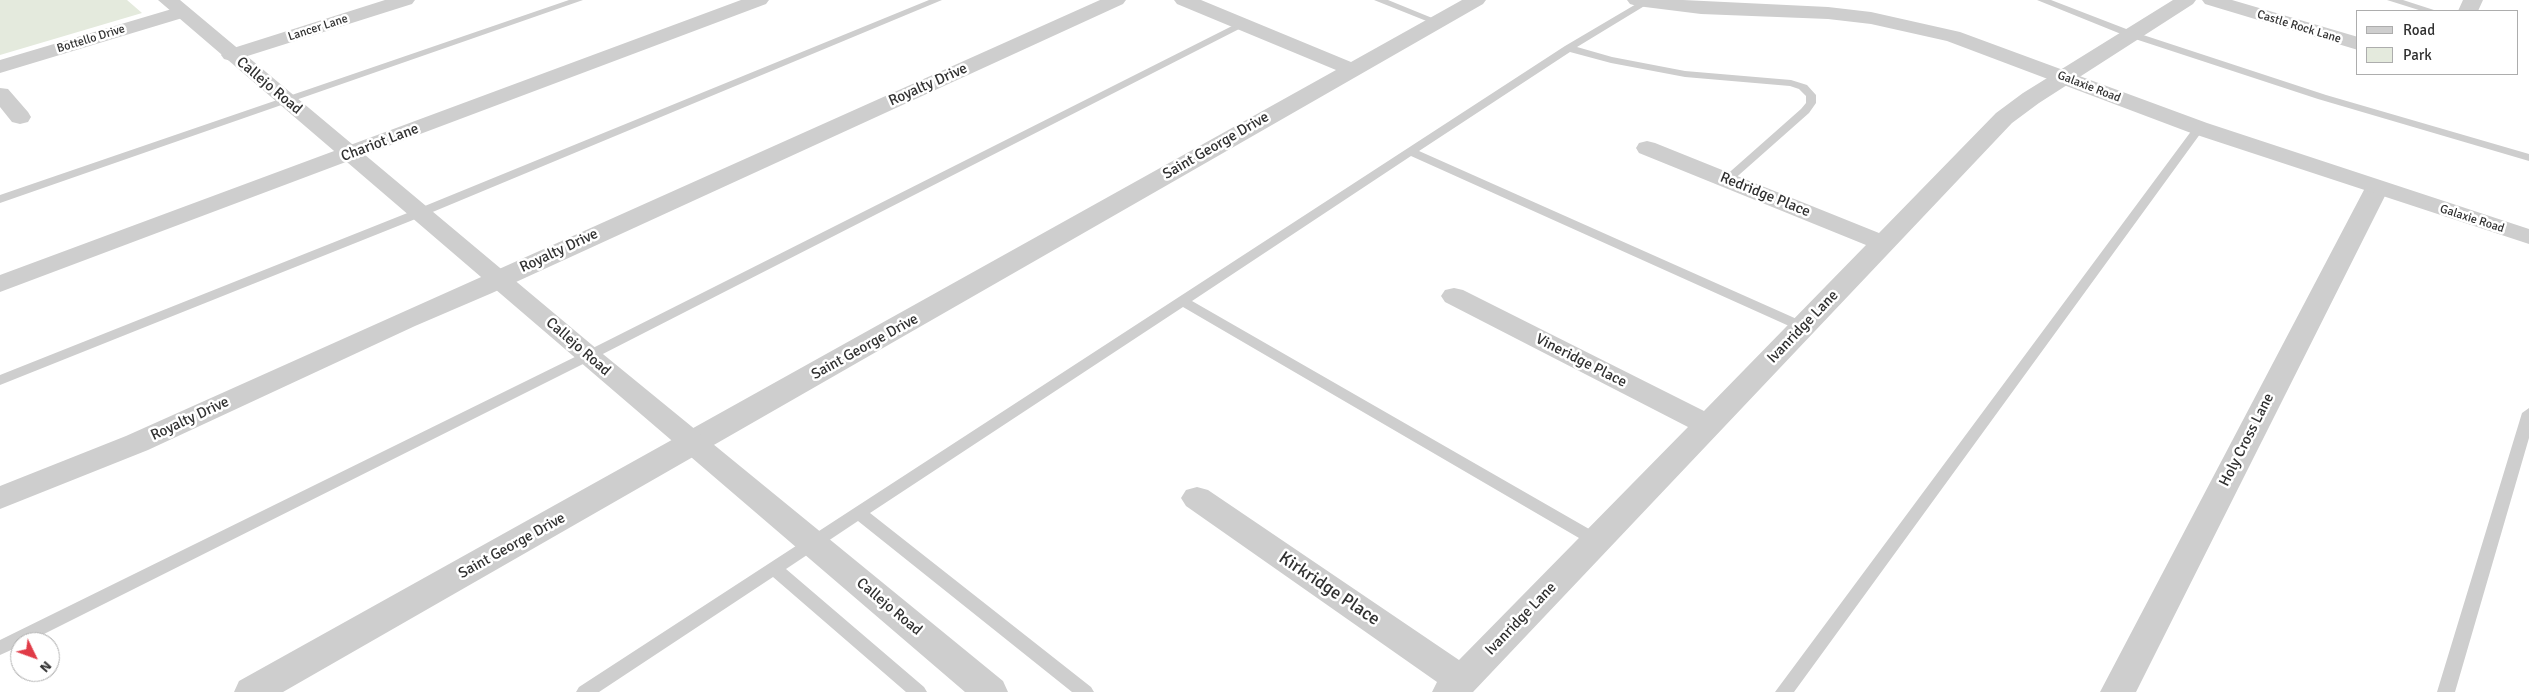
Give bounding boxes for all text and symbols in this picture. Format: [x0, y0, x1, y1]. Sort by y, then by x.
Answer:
street label: Castle Rock Lane [2255, 7, 2343, 47]
legend [2356, 10, 2519, 75]
street label: Lancer Lane [286, 12, 350, 44]
text: Road [2403, 21, 2435, 39]
street label: Bottello Drive [55, 22, 127, 56]
text: Park [2403, 46, 2432, 64]
street label: Callejo Road [233, 53, 305, 119]
street label: Royalty Drive [886, 60, 970, 110]
street label: Galaxie Road [2055, 68, 2123, 106]
street label: Saint George Drive [1160, 108, 1272, 184]
street label: Chariot Lane [339, 120, 421, 166]
street label: Redridge Place [1717, 169, 1813, 221]
street label: Galaxie Road [2438, 202, 2506, 236]
street label: Royalty Drive [517, 225, 601, 277]
street label: Ivanridge Lane [1764, 287, 1842, 367]
street label: Saint George Drive [808, 310, 922, 384]
street label: Callejo Road [542, 314, 614, 380]
street label: Vineridge Place [1532, 330, 1630, 392]
street label: Holy Cross Lane [2216, 390, 2278, 490]
street label: Royalty Drive [148, 393, 232, 445]
street label: Saint George Drive [455, 509, 569, 583]
street label: Kirkridge Place [1274, 547, 1384, 631]
street label: Callejo Road [853, 574, 925, 640]
street label: Ivanridge Lane [1482, 579, 1560, 659]
north arrow [10, 632, 60, 682]
text: N [36, 657, 55, 676]

